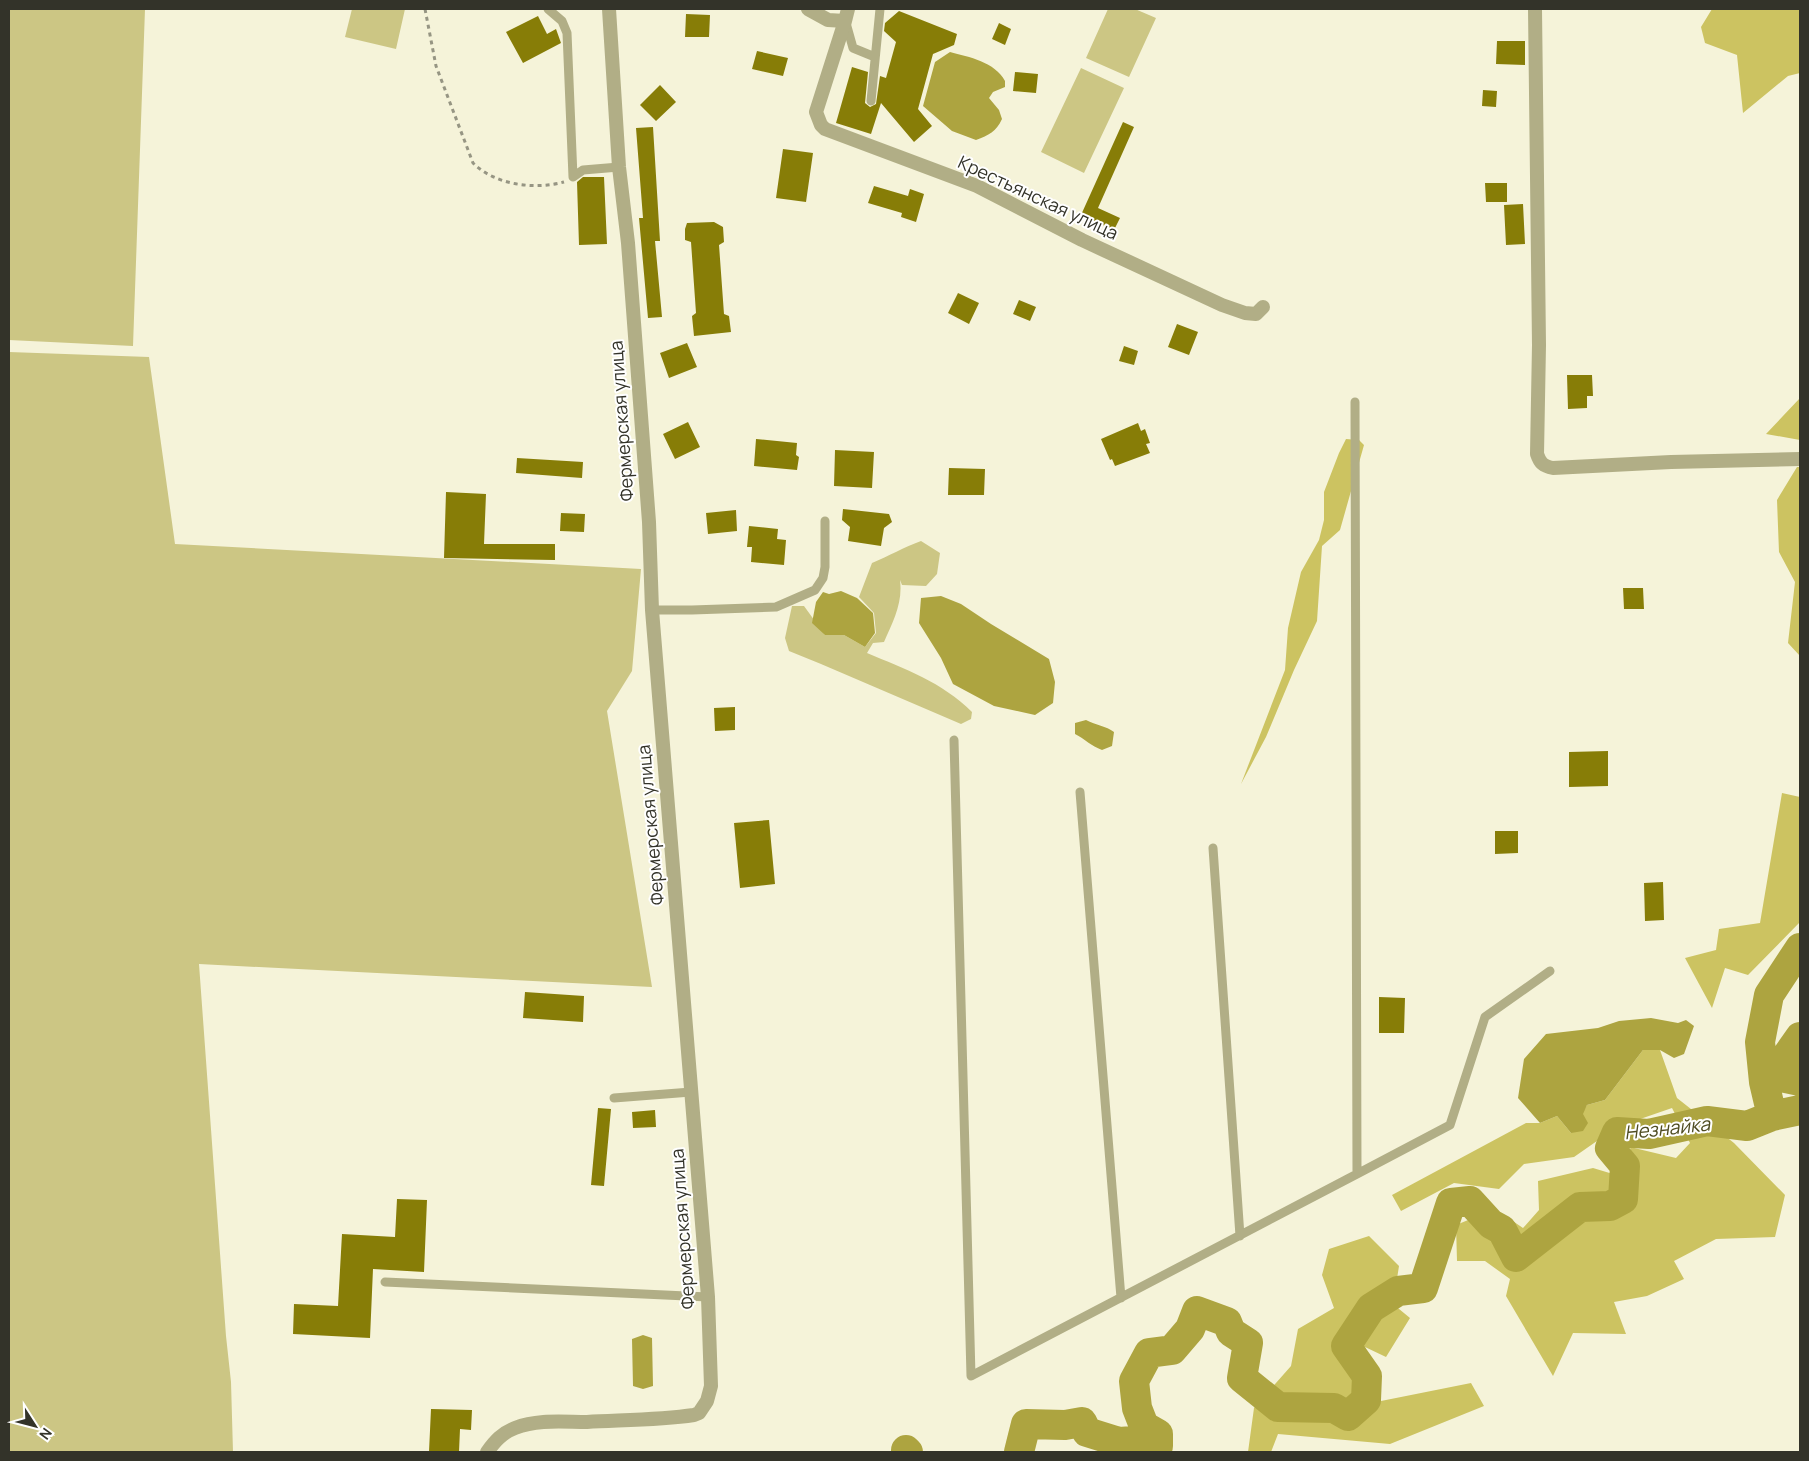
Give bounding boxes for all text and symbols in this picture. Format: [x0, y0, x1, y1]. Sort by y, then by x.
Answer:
street label: Крестьянская улица [954, 149, 1122, 245]
street label: Фермерская улица [603, 340, 639, 502]
street label: Фермерская улица [631, 744, 669, 906]
water label: Незнайка [1623, 1110, 1713, 1145]
street label: Фермерская улица [664, 1148, 700, 1310]
north arrow [10, 1401, 60, 1451]
text: N [35, 1424, 57, 1444]

